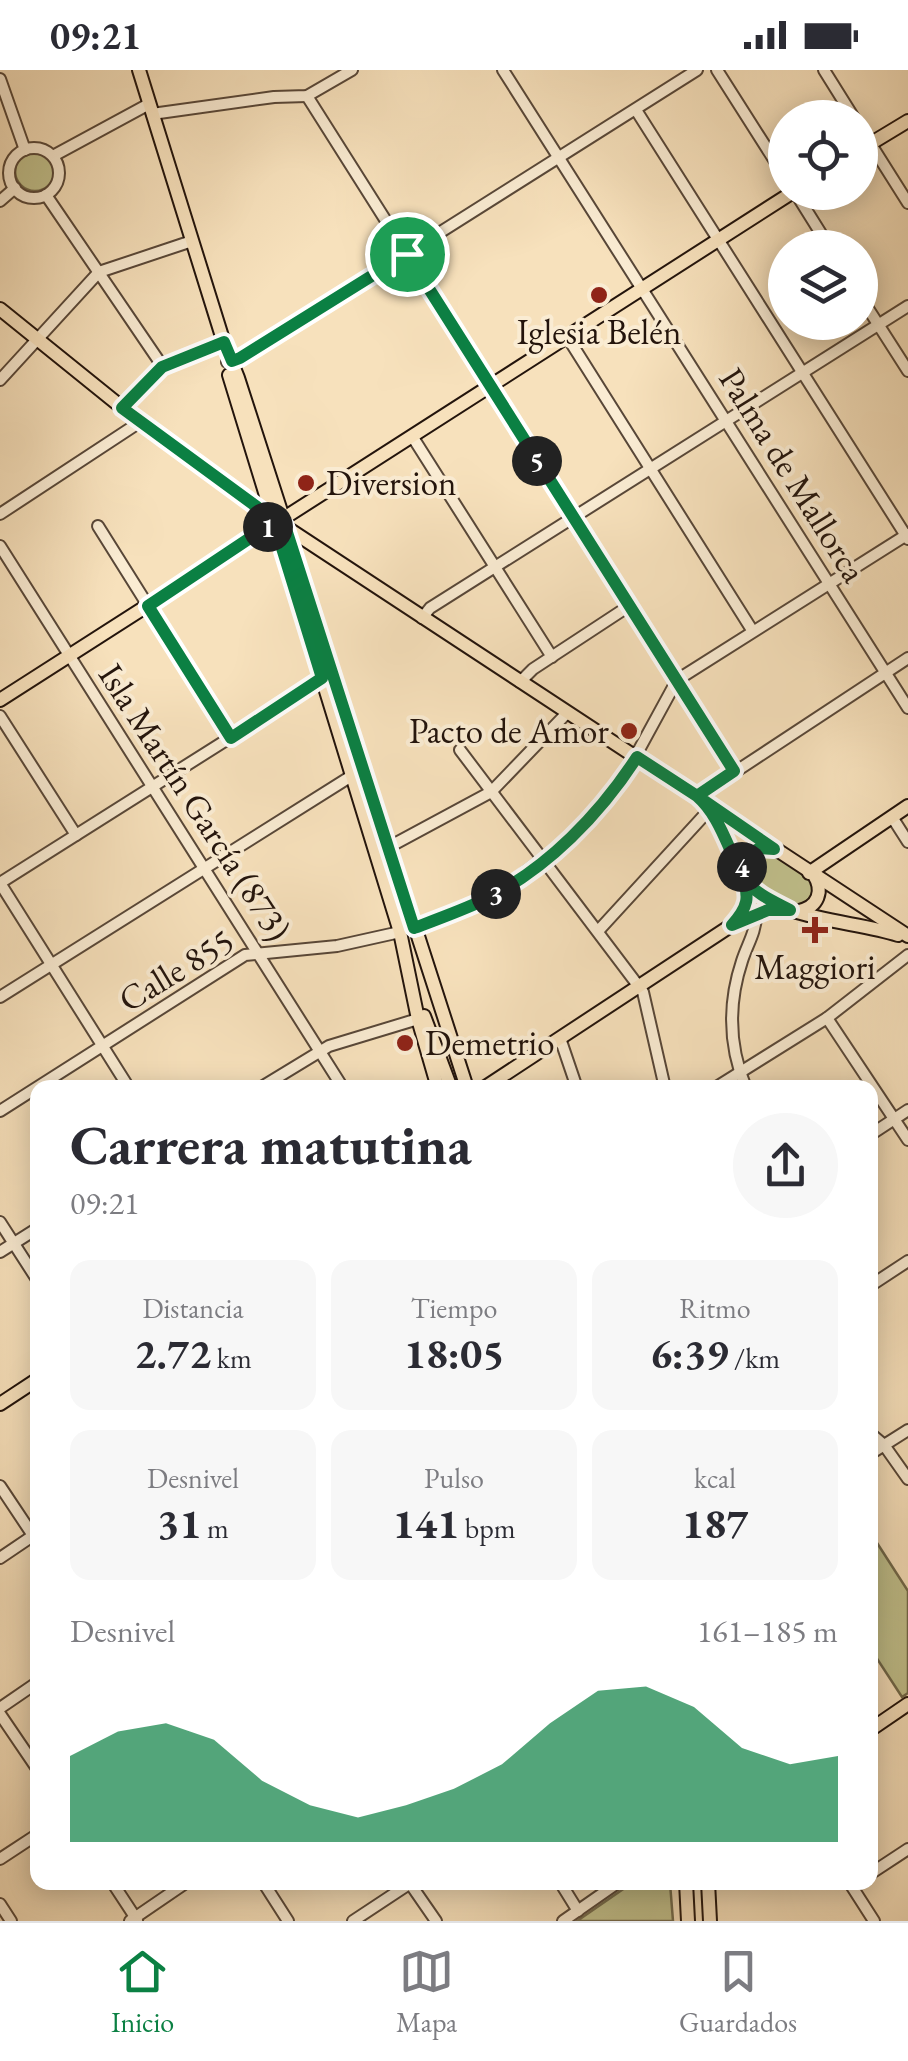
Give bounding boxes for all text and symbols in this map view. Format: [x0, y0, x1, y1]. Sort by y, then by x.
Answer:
text: 09:21 [50, 11, 141, 60]
map controls [768, 100, 878, 340]
button: locate [768, 100, 878, 210]
pin [365, 212, 450, 297]
icon: arrive [380, 227, 435, 282]
button: layers [768, 230, 878, 340]
marker: Iglesia Belén [588, 284, 610, 306]
place label: Iglesia Belén [517, 309, 681, 354]
street label: Palma de Mallorca [709, 359, 877, 590]
pin: 5 [512, 436, 562, 486]
text: 5 [530, 443, 544, 479]
place label: Diversion [326, 460, 456, 505]
marker: Diversion [295, 472, 317, 494]
pin: 1 [243, 502, 293, 552]
text: 1 [261, 509, 275, 545]
street label: Isla Martín García (873) [89, 655, 302, 949]
place label: Pacto de Amor [409, 708, 609, 753]
marker: Pacto de Amor [618, 720, 640, 742]
pin: 4 [717, 842, 767, 892]
text: 4 [735, 849, 749, 885]
pin: 3 [471, 869, 521, 919]
text: 3 [489, 876, 503, 912]
street label: Calle 855 [110, 918, 242, 1021]
marker: Maggiori [804, 919, 826, 941]
place label: Maggiori [754, 944, 876, 989]
place label: Demetrio [425, 1020, 555, 1065]
marker: Demetrio [394, 1032, 416, 1054]
text: Carrera matutina [70, 1109, 472, 1180]
button: share [733, 1113, 838, 1218]
text: 09:21 [70, 1182, 139, 1224]
text: Distancia [142, 1290, 244, 1326]
text: Tiempo [411, 1290, 497, 1326]
text: Ritmo [679, 1290, 751, 1326]
text: 2.72 [134, 1326, 211, 1381]
text: 18:05 [404, 1326, 504, 1381]
text: 6:39 [650, 1326, 728, 1381]
text: km [211, 1340, 252, 1376]
text: /km [728, 1340, 780, 1376]
text: Desnivel [147, 1460, 239, 1496]
text: Pulso [424, 1460, 484, 1496]
text: kcal [694, 1460, 736, 1496]
text: 31 [157, 1496, 202, 1551]
text: 141 [393, 1496, 459, 1551]
text: 187 [682, 1496, 748, 1551]
text: m [202, 1510, 229, 1546]
text: bpm [459, 1510, 516, 1546]
text: Desnivel [70, 1610, 175, 1652]
text: 161–185 m [697, 1610, 838, 1652]
tab: Inicio [111, 1944, 174, 2040]
tab: Mapa [396, 1944, 457, 2040]
tab: Guardados [679, 1944, 797, 2040]

